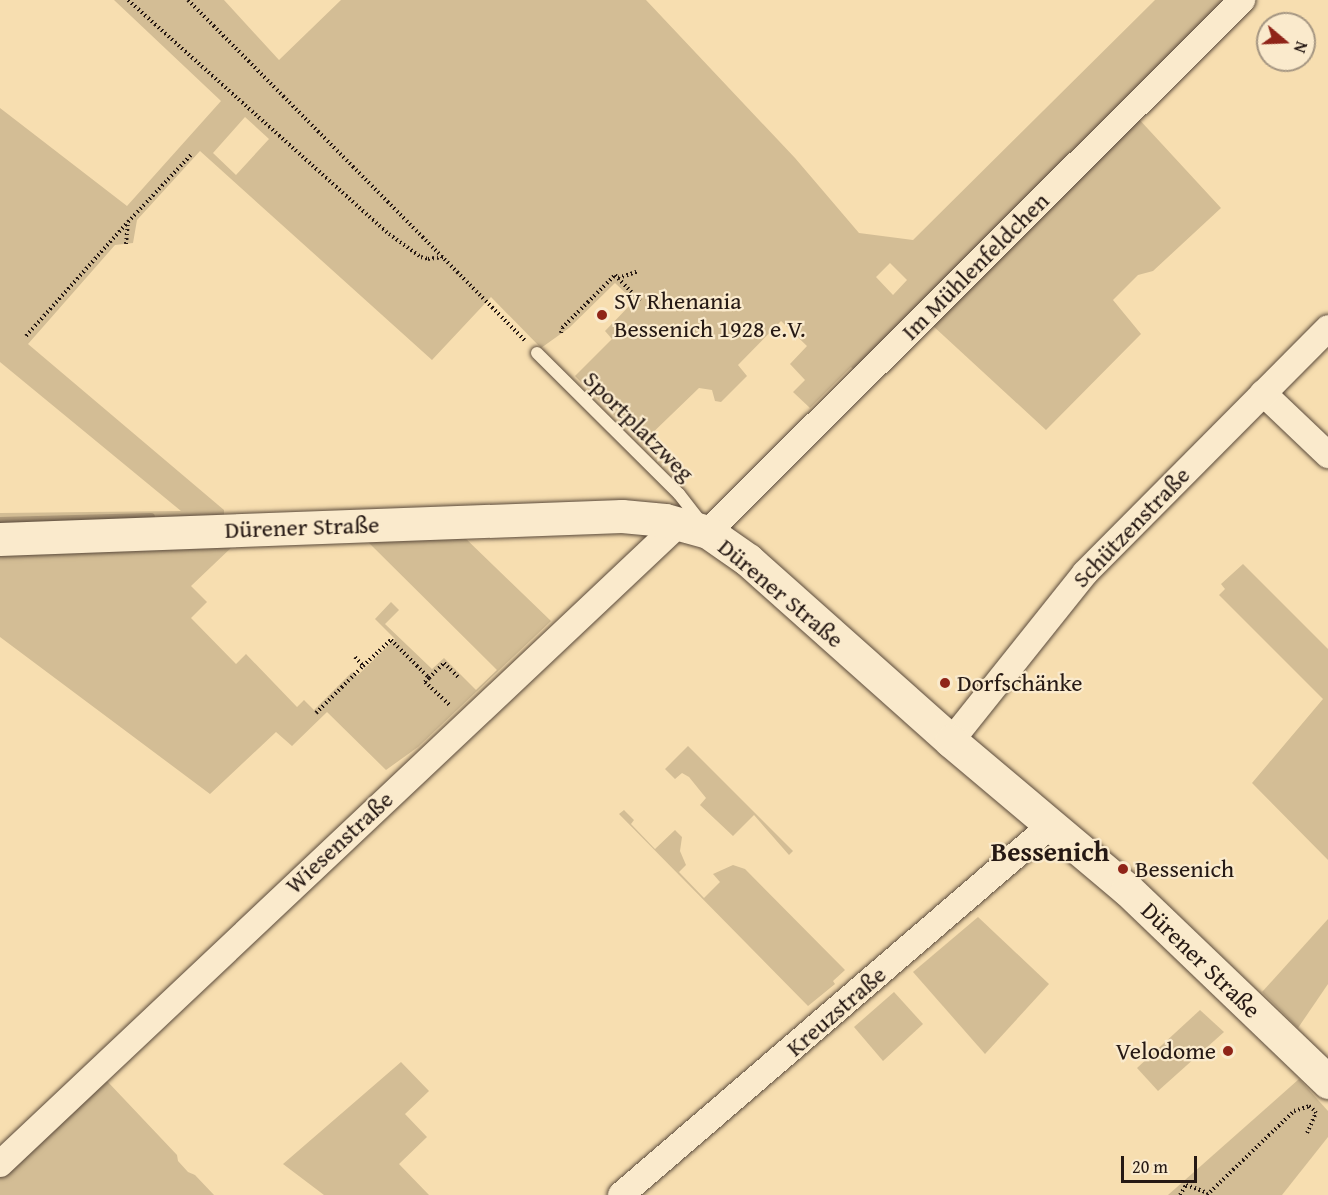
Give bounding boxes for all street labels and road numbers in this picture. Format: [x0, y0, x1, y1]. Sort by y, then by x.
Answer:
street label: Im Mühlenfeldchen [895, 186, 1055, 346]
street label: Sportplatzweg [578, 365, 700, 487]
street label: Schützenstraße [1066, 461, 1196, 593]
street label: Dürener Straße [224, 510, 380, 544]
street label: Dürener Straße [712, 532, 850, 654]
street label: Wiesenstraße [279, 785, 399, 899]
street label: Dürener Straße [1135, 896, 1267, 1024]
street label: Kreuzstraße [780, 960, 892, 1062]

